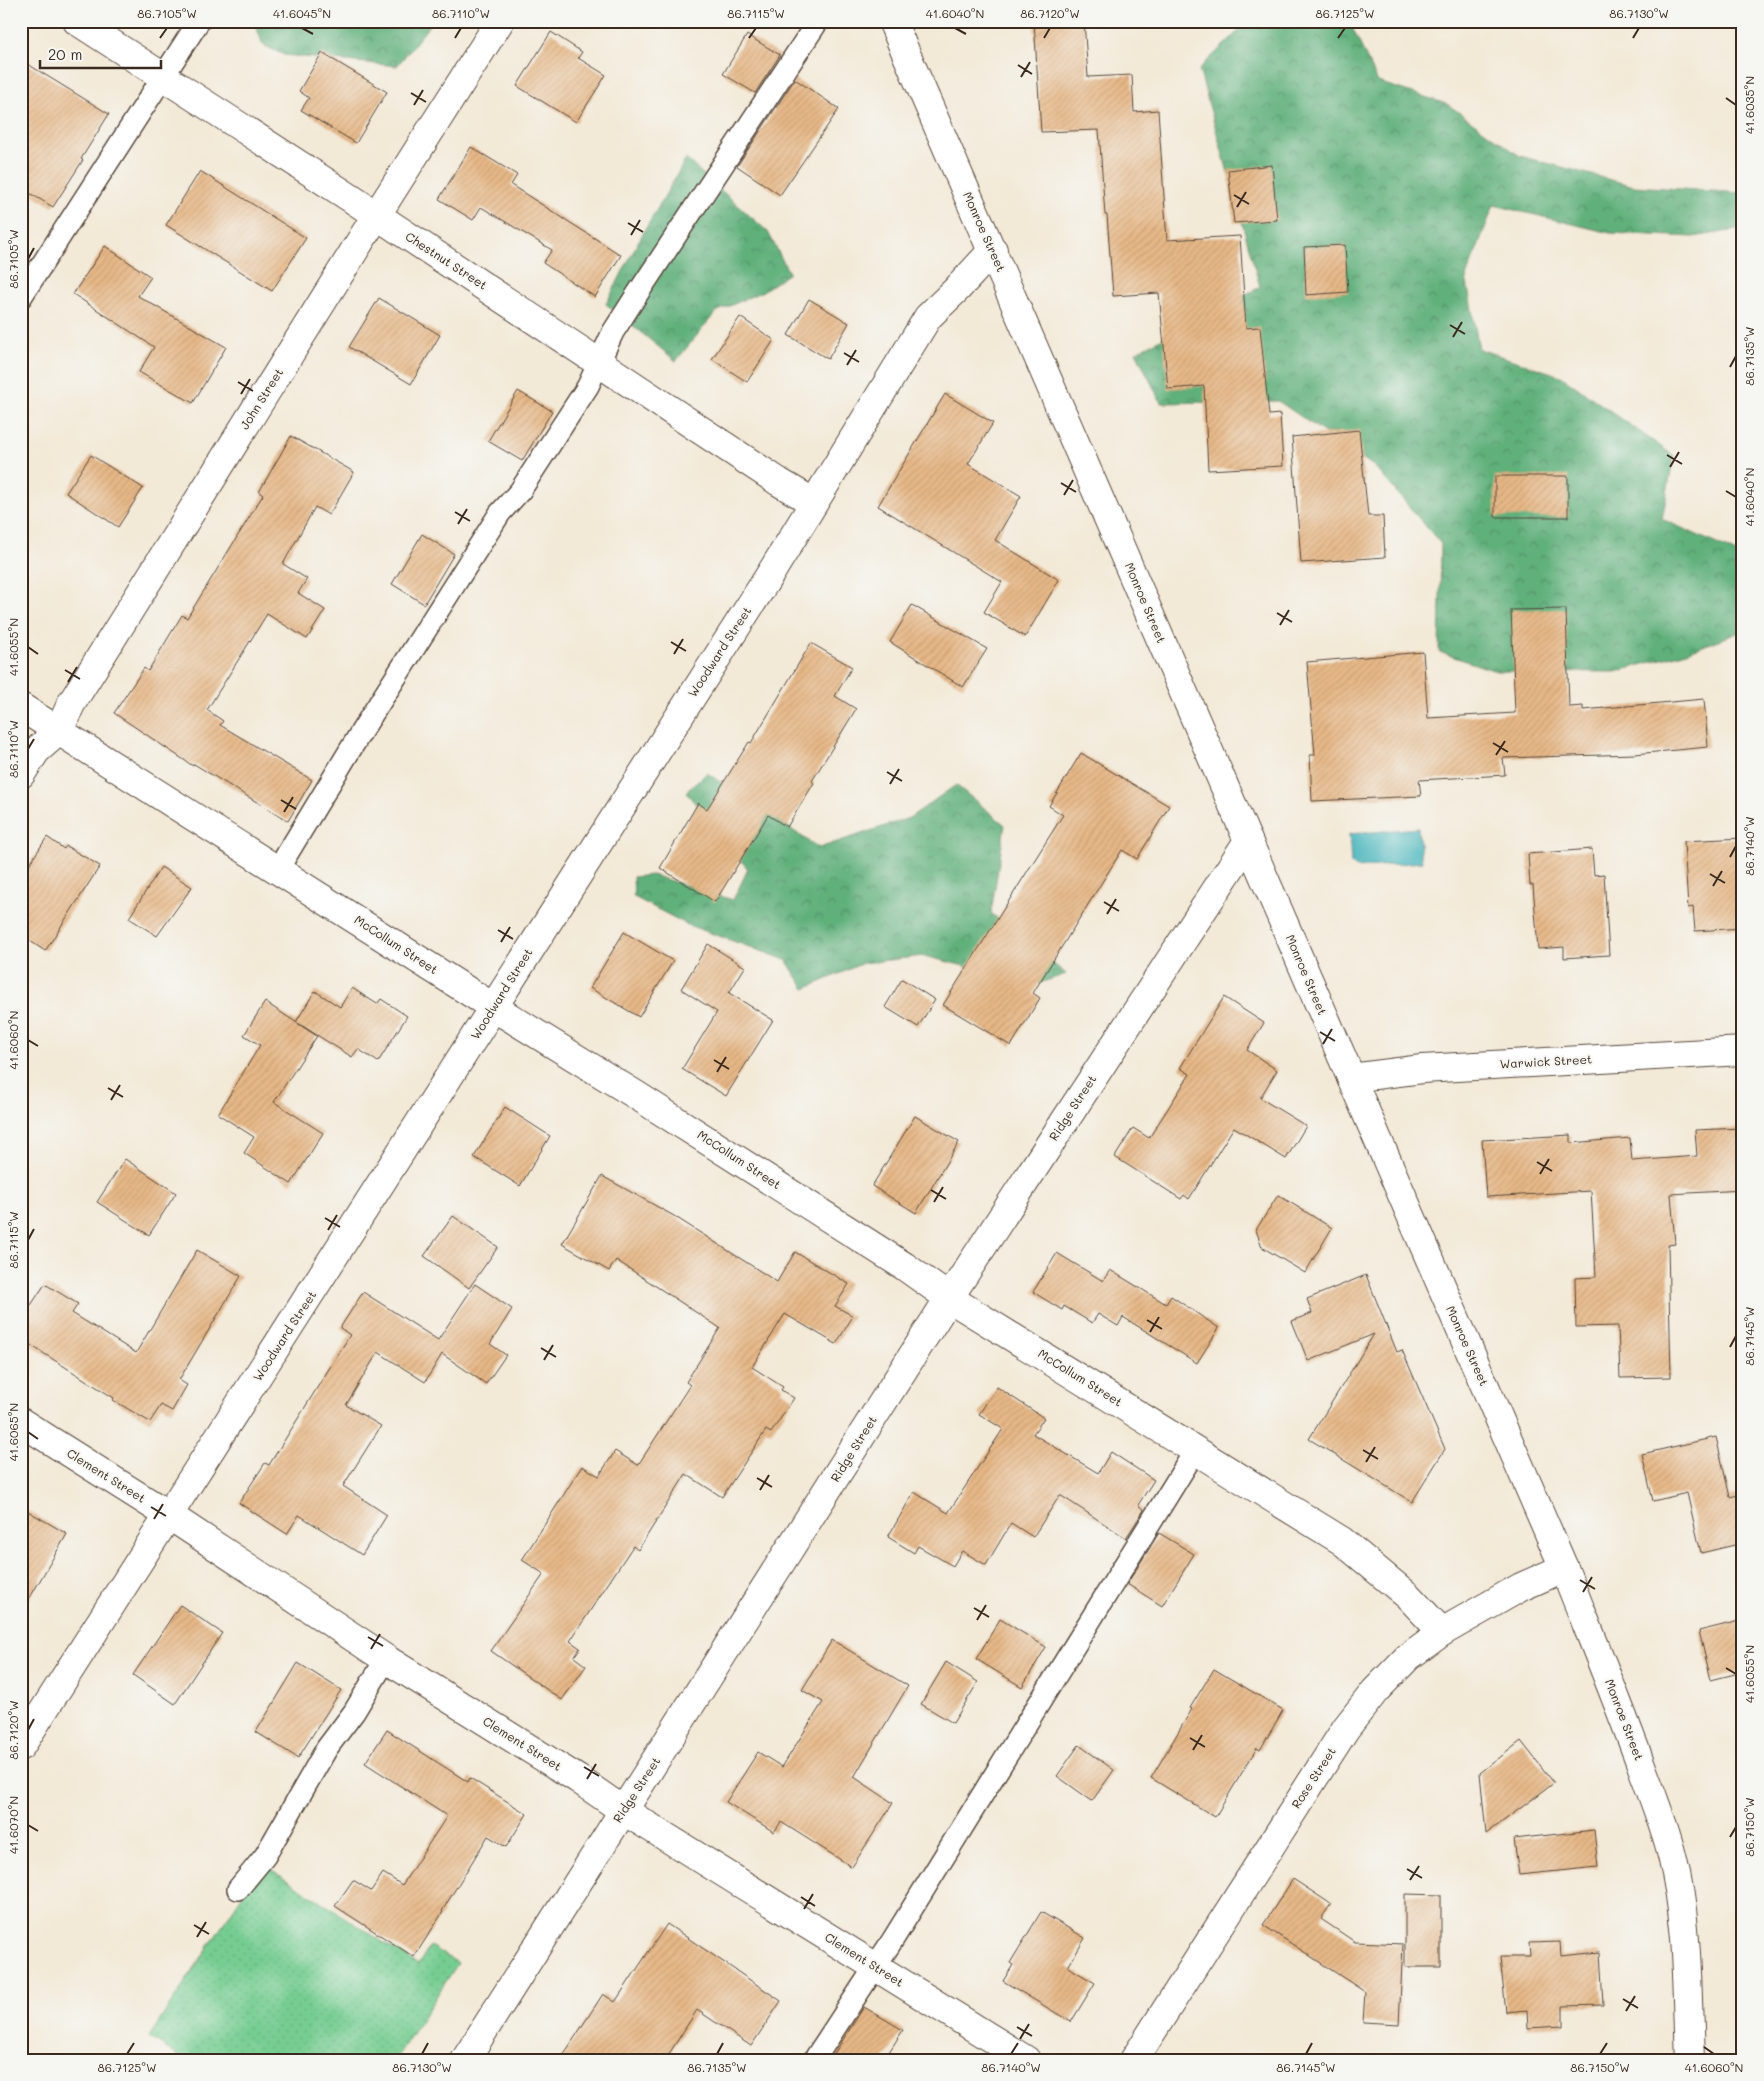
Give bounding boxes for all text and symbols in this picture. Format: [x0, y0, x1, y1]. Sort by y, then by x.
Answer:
text: 86.7105°W [137, 5, 197, 21]
text: 41.6045°N [273, 5, 331, 21]
text: 86.7110°W [432, 5, 490, 21]
text: 86.7115°W [727, 5, 785, 21]
text: 41.6040°N [926, 5, 984, 21]
text: 86.7120°W [1020, 5, 1080, 21]
text: 86.7125°W [1316, 5, 1374, 21]
text: 86.7130°W [1609, 5, 1669, 21]
scale bar [40, 38, 161, 70]
text: 20 m [48, 44, 82, 64]
text: 41.6035°N [1741, 76, 1757, 134]
street label: Monroe Street [960, 189, 1010, 274]
street label: Chestnut Street [403, 228, 490, 293]
text: 86.7105°W [5, 229, 21, 289]
text: 86.7135°W [1741, 326, 1757, 386]
street label: John Street [236, 365, 286, 432]
text: 41.6040°N [1741, 468, 1757, 526]
street label: Monroe Street [1122, 560, 1170, 645]
street label: Woodward Street [684, 603, 754, 700]
text: 41.6055°N [5, 618, 21, 676]
text: 86.7110°W [5, 720, 21, 778]
text: 86.7140°W [1741, 816, 1757, 876]
street label: McCollum Street [352, 911, 441, 977]
street label: Monroe Street [1283, 932, 1331, 1017]
street label: Woodward Street [467, 945, 536, 1042]
text: 41.6060°N [5, 1011, 21, 1069]
street label: Warwick Street [1499, 1051, 1593, 1071]
street label: Ridge Street [1045, 1071, 1099, 1143]
street label: McCollum Street [695, 1126, 784, 1192]
text: 86.7115°W [5, 1211, 21, 1269]
street label: Woodward Street [249, 1287, 319, 1384]
street label: Monroe Street [1443, 1303, 1493, 1388]
text: 86.7145°W [1741, 1306, 1757, 1366]
street label: McCollum Street [1035, 1345, 1126, 1410]
text: 41.6065°N [5, 1403, 21, 1461]
street label: Ridge Street [826, 1412, 880, 1485]
street label: Clement Street [64, 1445, 149, 1506]
text: 41.6055°N [1741, 1645, 1757, 1703]
street label: Monroe Street [1602, 1677, 1648, 1763]
text: 86.7120°W [5, 1700, 21, 1760]
street label: Clement Street [480, 1713, 565, 1774]
street label: Rose Street [1287, 1744, 1339, 1811]
street label: Ridge Street [609, 1753, 663, 1825]
text: 41.6070°N [5, 1796, 21, 1854]
text: 86.7150°W [1741, 1797, 1757, 1857]
street label: Clement Street [822, 1929, 907, 1990]
text: 86.7125°W [98, 2059, 156, 2075]
text: 86.7130°W [392, 2059, 452, 2075]
text: 86.7135°W [687, 2059, 747, 2075]
text: 86.7140°W [981, 2059, 1041, 2075]
text: 86.7145°W [1276, 2059, 1336, 2075]
text: 86.7150°W [1570, 2059, 1630, 2075]
text: 41.6060°N [1685, 2059, 1743, 2075]

